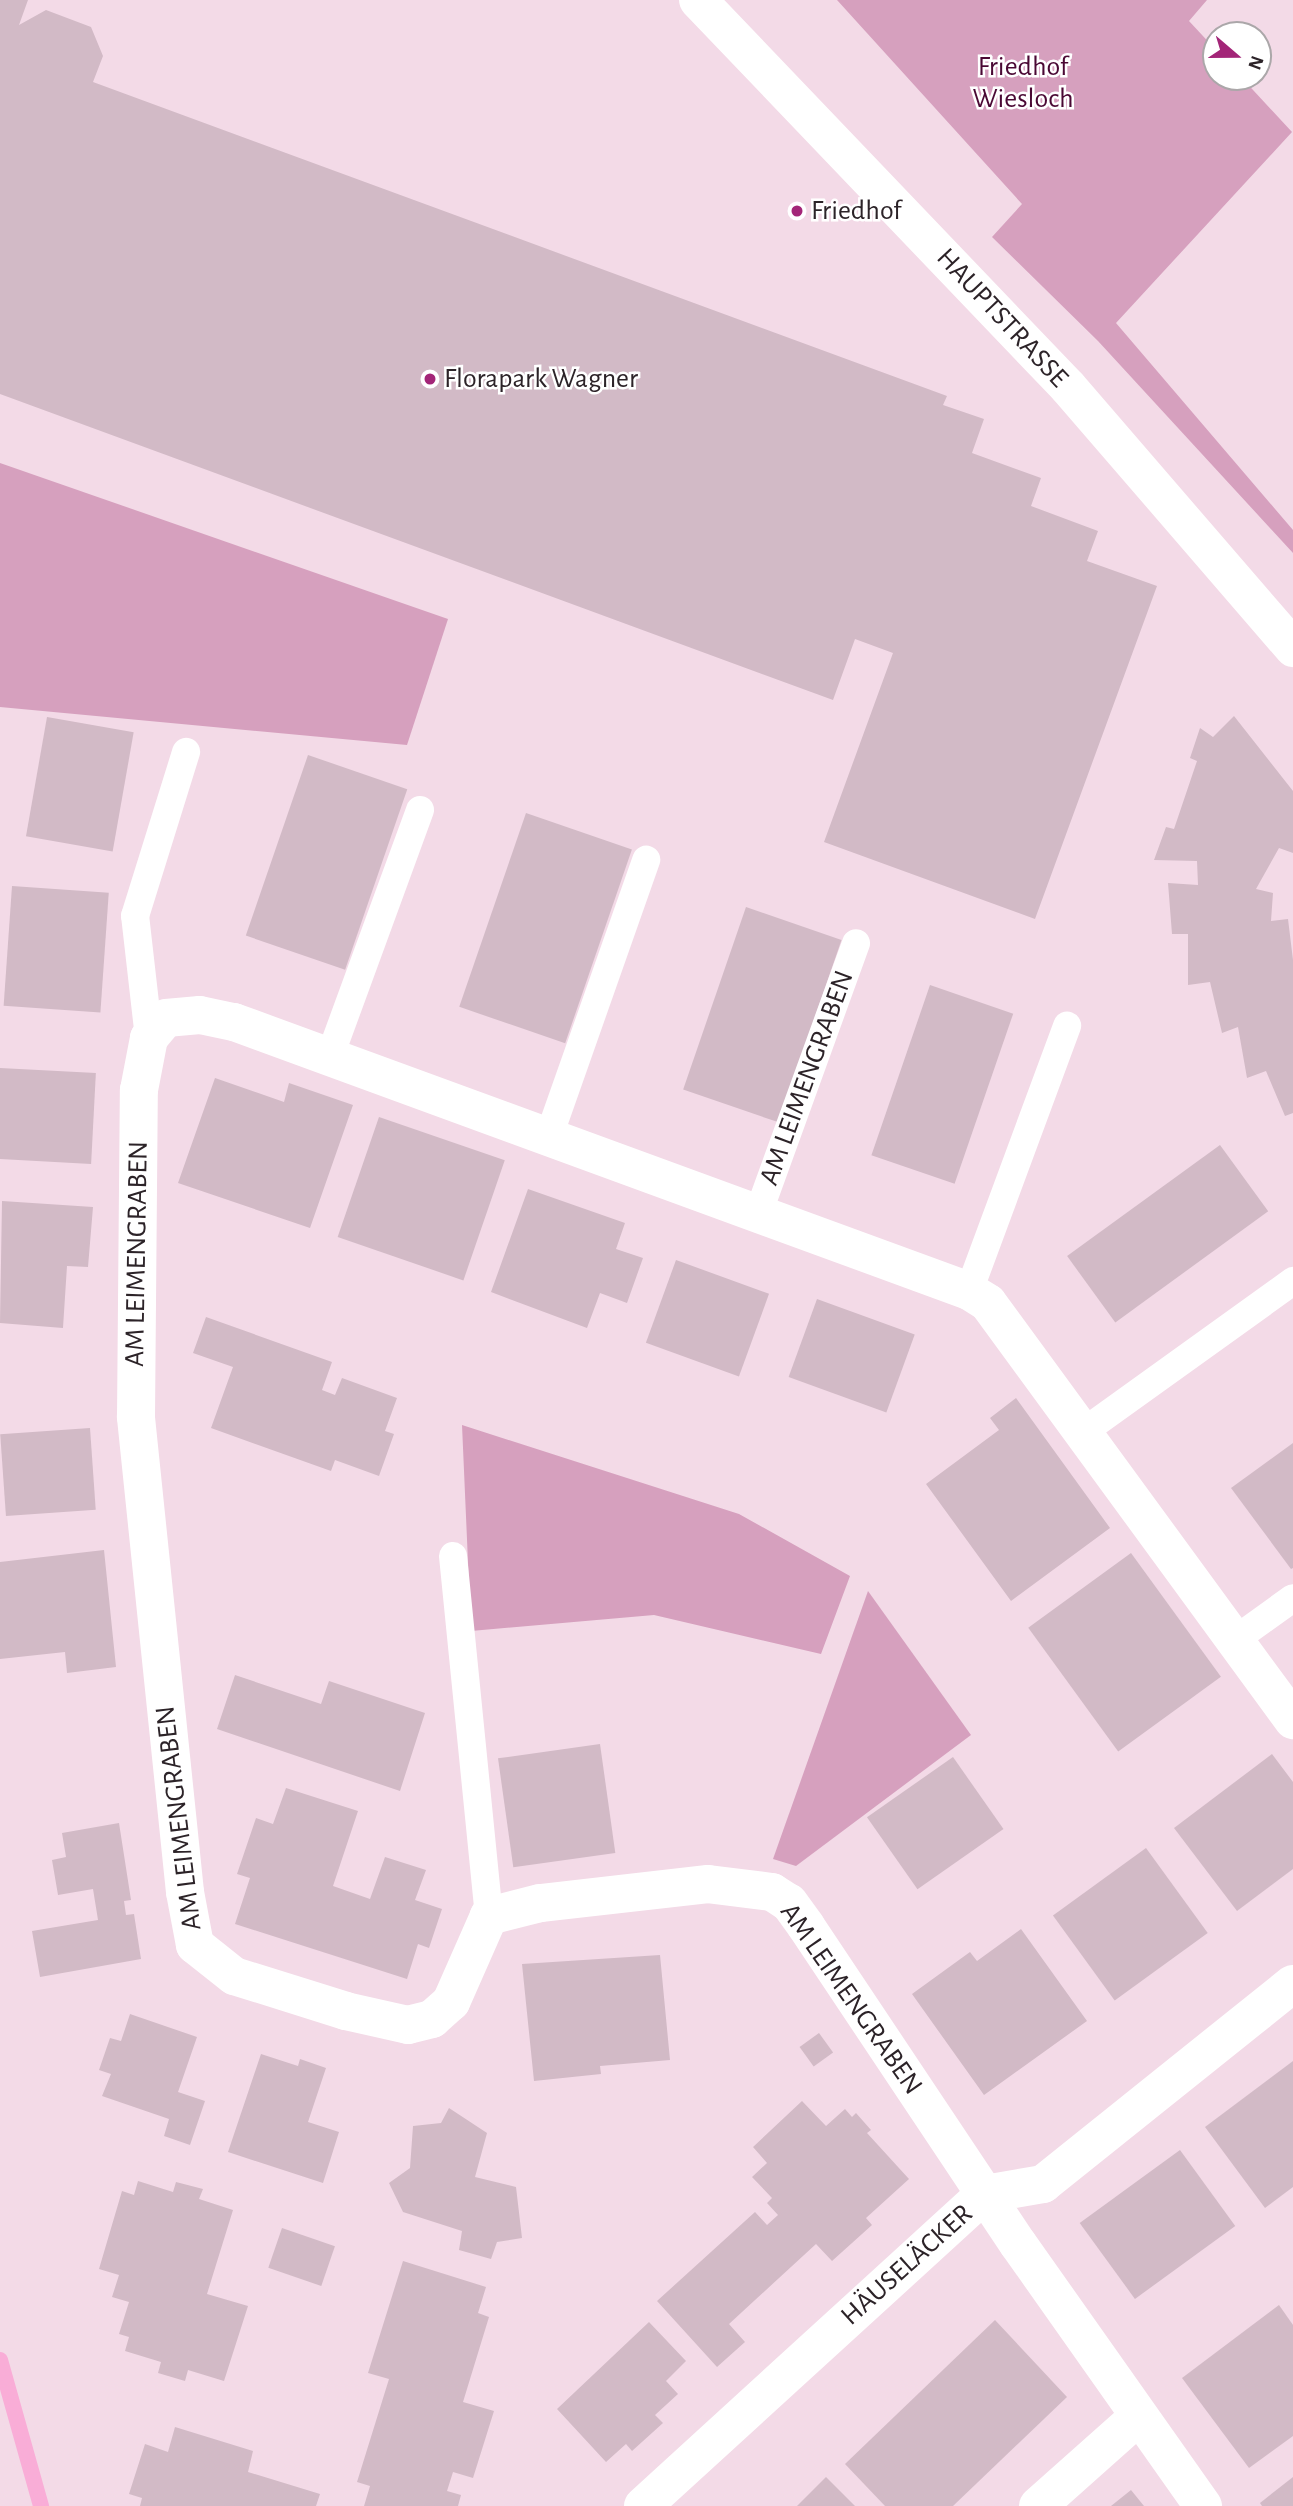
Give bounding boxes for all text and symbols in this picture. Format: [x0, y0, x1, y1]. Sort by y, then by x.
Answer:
north arrow [1202, 21, 1272, 91]
park label: Friedhof Wiesloch [972, 50, 1074, 116]
text: N [1244, 53, 1267, 72]
place label: Friedhof [811, 194, 902, 228]
marker: Friedhof [789, 203, 805, 219]
street label: HAUPTSTRASSE [929, 241, 1075, 395]
place label: Florapark Wagner [444, 362, 638, 396]
marker: Florapark Wagner [422, 371, 438, 387]
street label: AM LEIMENGRABEN [753, 966, 861, 1190]
street label: AM LEIMENGRABEN [118, 1141, 156, 1367]
street label: AM LEIMENGRABEN [149, 1704, 209, 1932]
street label: AM LEIMENGRABEN [772, 1897, 930, 2101]
street label: HÄUSELÄCKER [834, 2197, 980, 2333]

